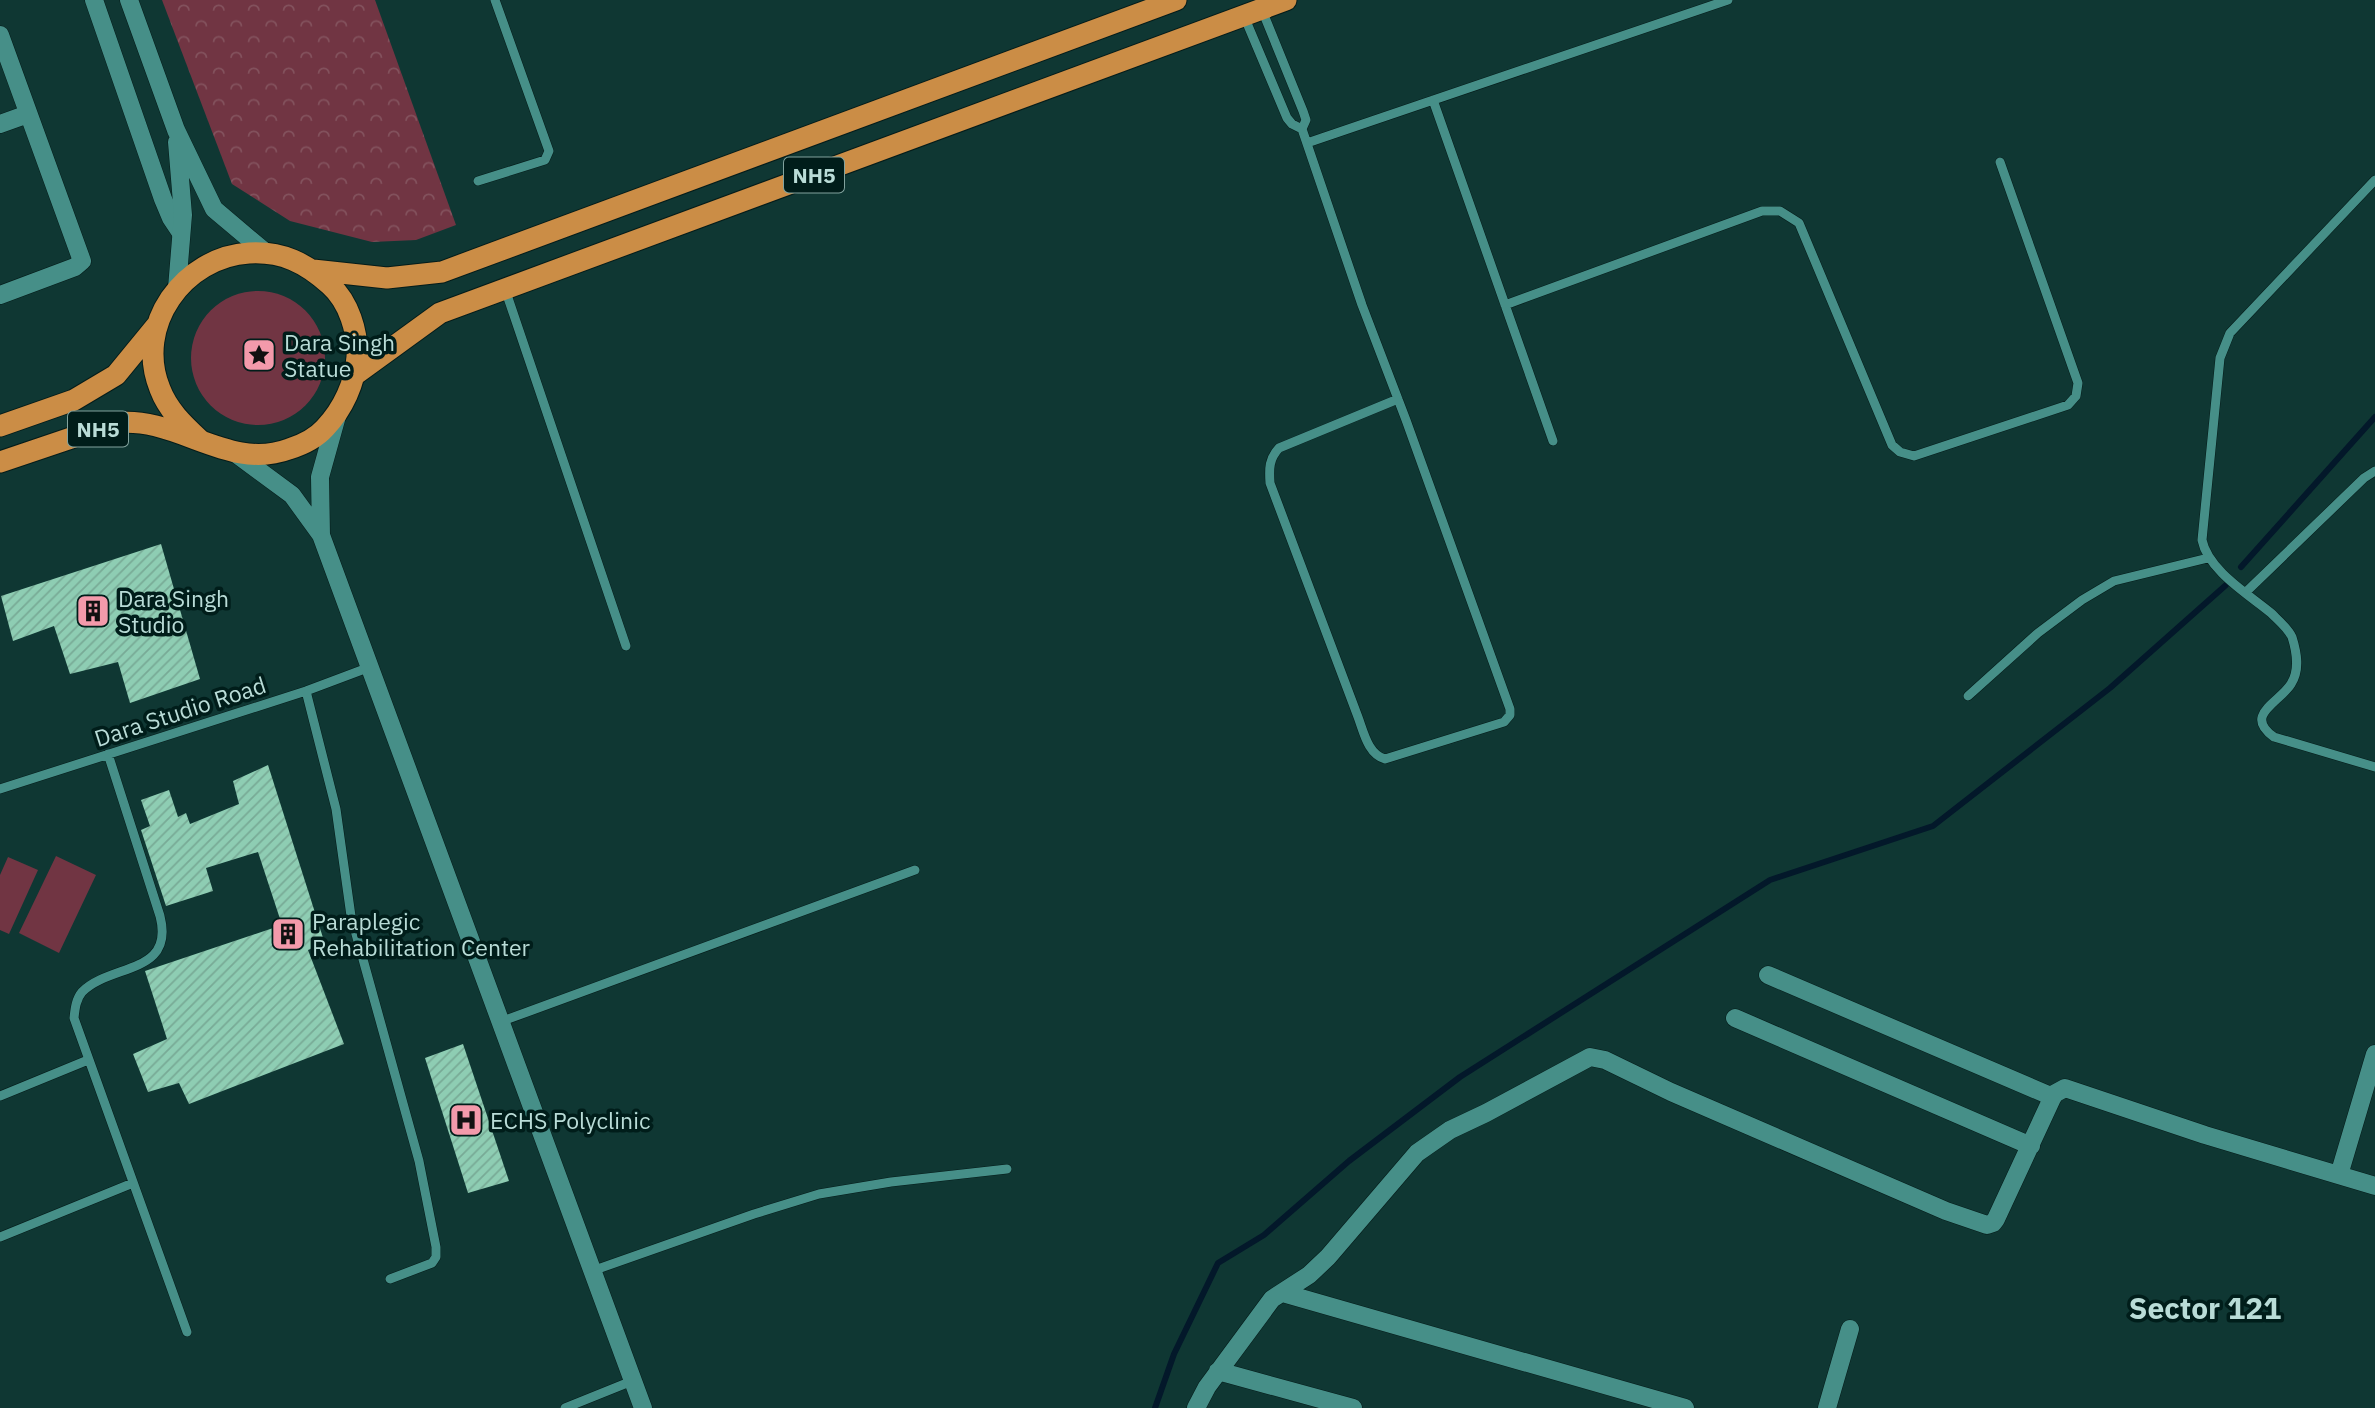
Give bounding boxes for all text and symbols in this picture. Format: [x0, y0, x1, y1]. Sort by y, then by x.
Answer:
road number: NH5 [784, 158, 844, 192]
place label: Dara Singh Statue [284, 327, 395, 383]
place icon: Dara Singh Statue [240, 336, 278, 374]
road number: NH5 [68, 412, 128, 446]
place label: Dara Singh Studio [118, 583, 229, 639]
building icon: Dara Singh Studio [74, 592, 112, 630]
street label: Dara Studio Road [90, 669, 270, 753]
place label: Paraplegic Rehabilitation Center [312, 906, 531, 962]
building icon: Paraplegic Rehabilitation Center [269, 915, 307, 953]
hospital icon: ECHS Polyclinic [447, 1101, 485, 1139]
place label: ECHS Polyclinic [490, 1105, 650, 1135]
district label: Sector 121 [2129, 1288, 2281, 1327]

